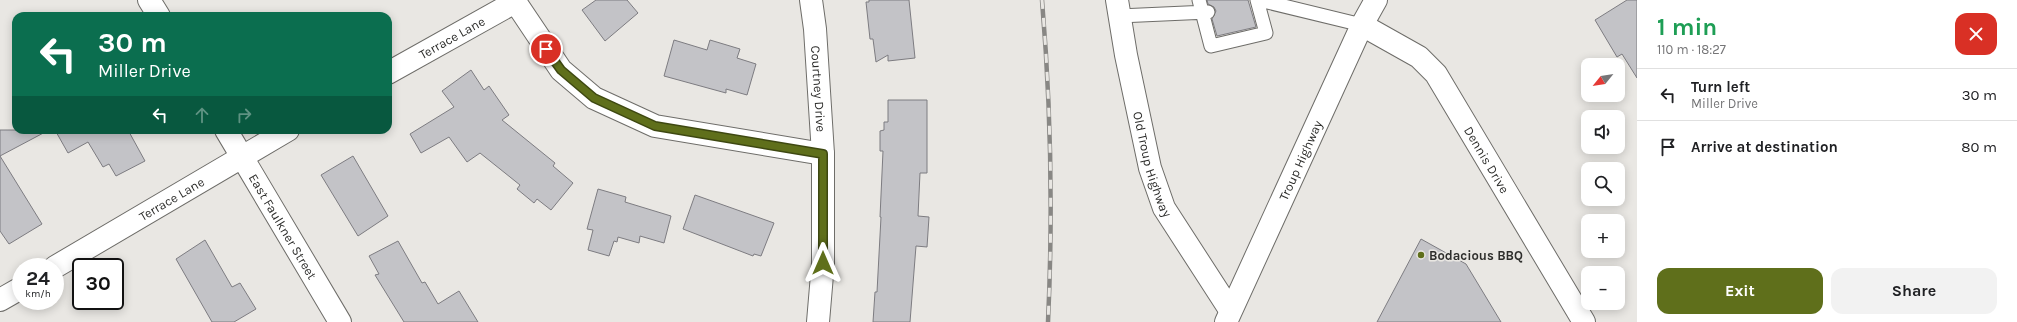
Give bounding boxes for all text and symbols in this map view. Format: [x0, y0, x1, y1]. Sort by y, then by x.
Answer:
street label: Terrace Lane [416, 13, 488, 62]
text: 1 min [1657, 13, 1717, 41]
button: close [1955, 13, 1997, 55]
text: 30 m [98, 26, 167, 59]
icon: left [32, 28, 84, 80]
pin [529, 32, 563, 66]
icon: arrive [535, 38, 557, 60]
text: 110 m · 18:27 [1657, 42, 1726, 57]
street label: Courtney Drive [808, 45, 829, 133]
north arrow [1581, 58, 1625, 102]
map controls [1581, 58, 1625, 310]
text: Miller Drive [98, 60, 191, 82]
text: Turn left [1691, 78, 1750, 96]
icon: left [1657, 84, 1679, 106]
text: 30 m [1962, 86, 1997, 104]
text: Miller Drive [1691, 96, 1758, 111]
icon: left [149, 104, 171, 126]
icon: ahead [191, 104, 213, 126]
icon: right [233, 104, 255, 126]
street label: Old Troup Highway [1130, 110, 1175, 220]
button: sound [1581, 110, 1625, 154]
street label: Troup Highway [1276, 118, 1325, 203]
street label: Dennis Drive [1461, 124, 1512, 196]
icon: arrive [1657, 136, 1679, 158]
text: Arrive at destination [1691, 138, 1838, 156]
text: 80 m [1961, 138, 1997, 156]
button: search [1581, 162, 1625, 206]
street label: East Faulkner Street [246, 171, 320, 282]
street label: Terrace Lane [136, 174, 207, 224]
button: + [1581, 214, 1625, 258]
position arrow [802, 242, 844, 284]
place label: Bodacious BBQ [1429, 248, 1523, 263]
marker: Bodacious BBQ [1416, 250, 1426, 260]
speed limit sign: 30 [72, 258, 124, 310]
button: − [1581, 266, 1625, 310]
text: 24 [26, 267, 50, 290]
button: Exit [1657, 268, 1823, 314]
button: Share [1831, 268, 1997, 314]
text: km/h [25, 288, 51, 300]

